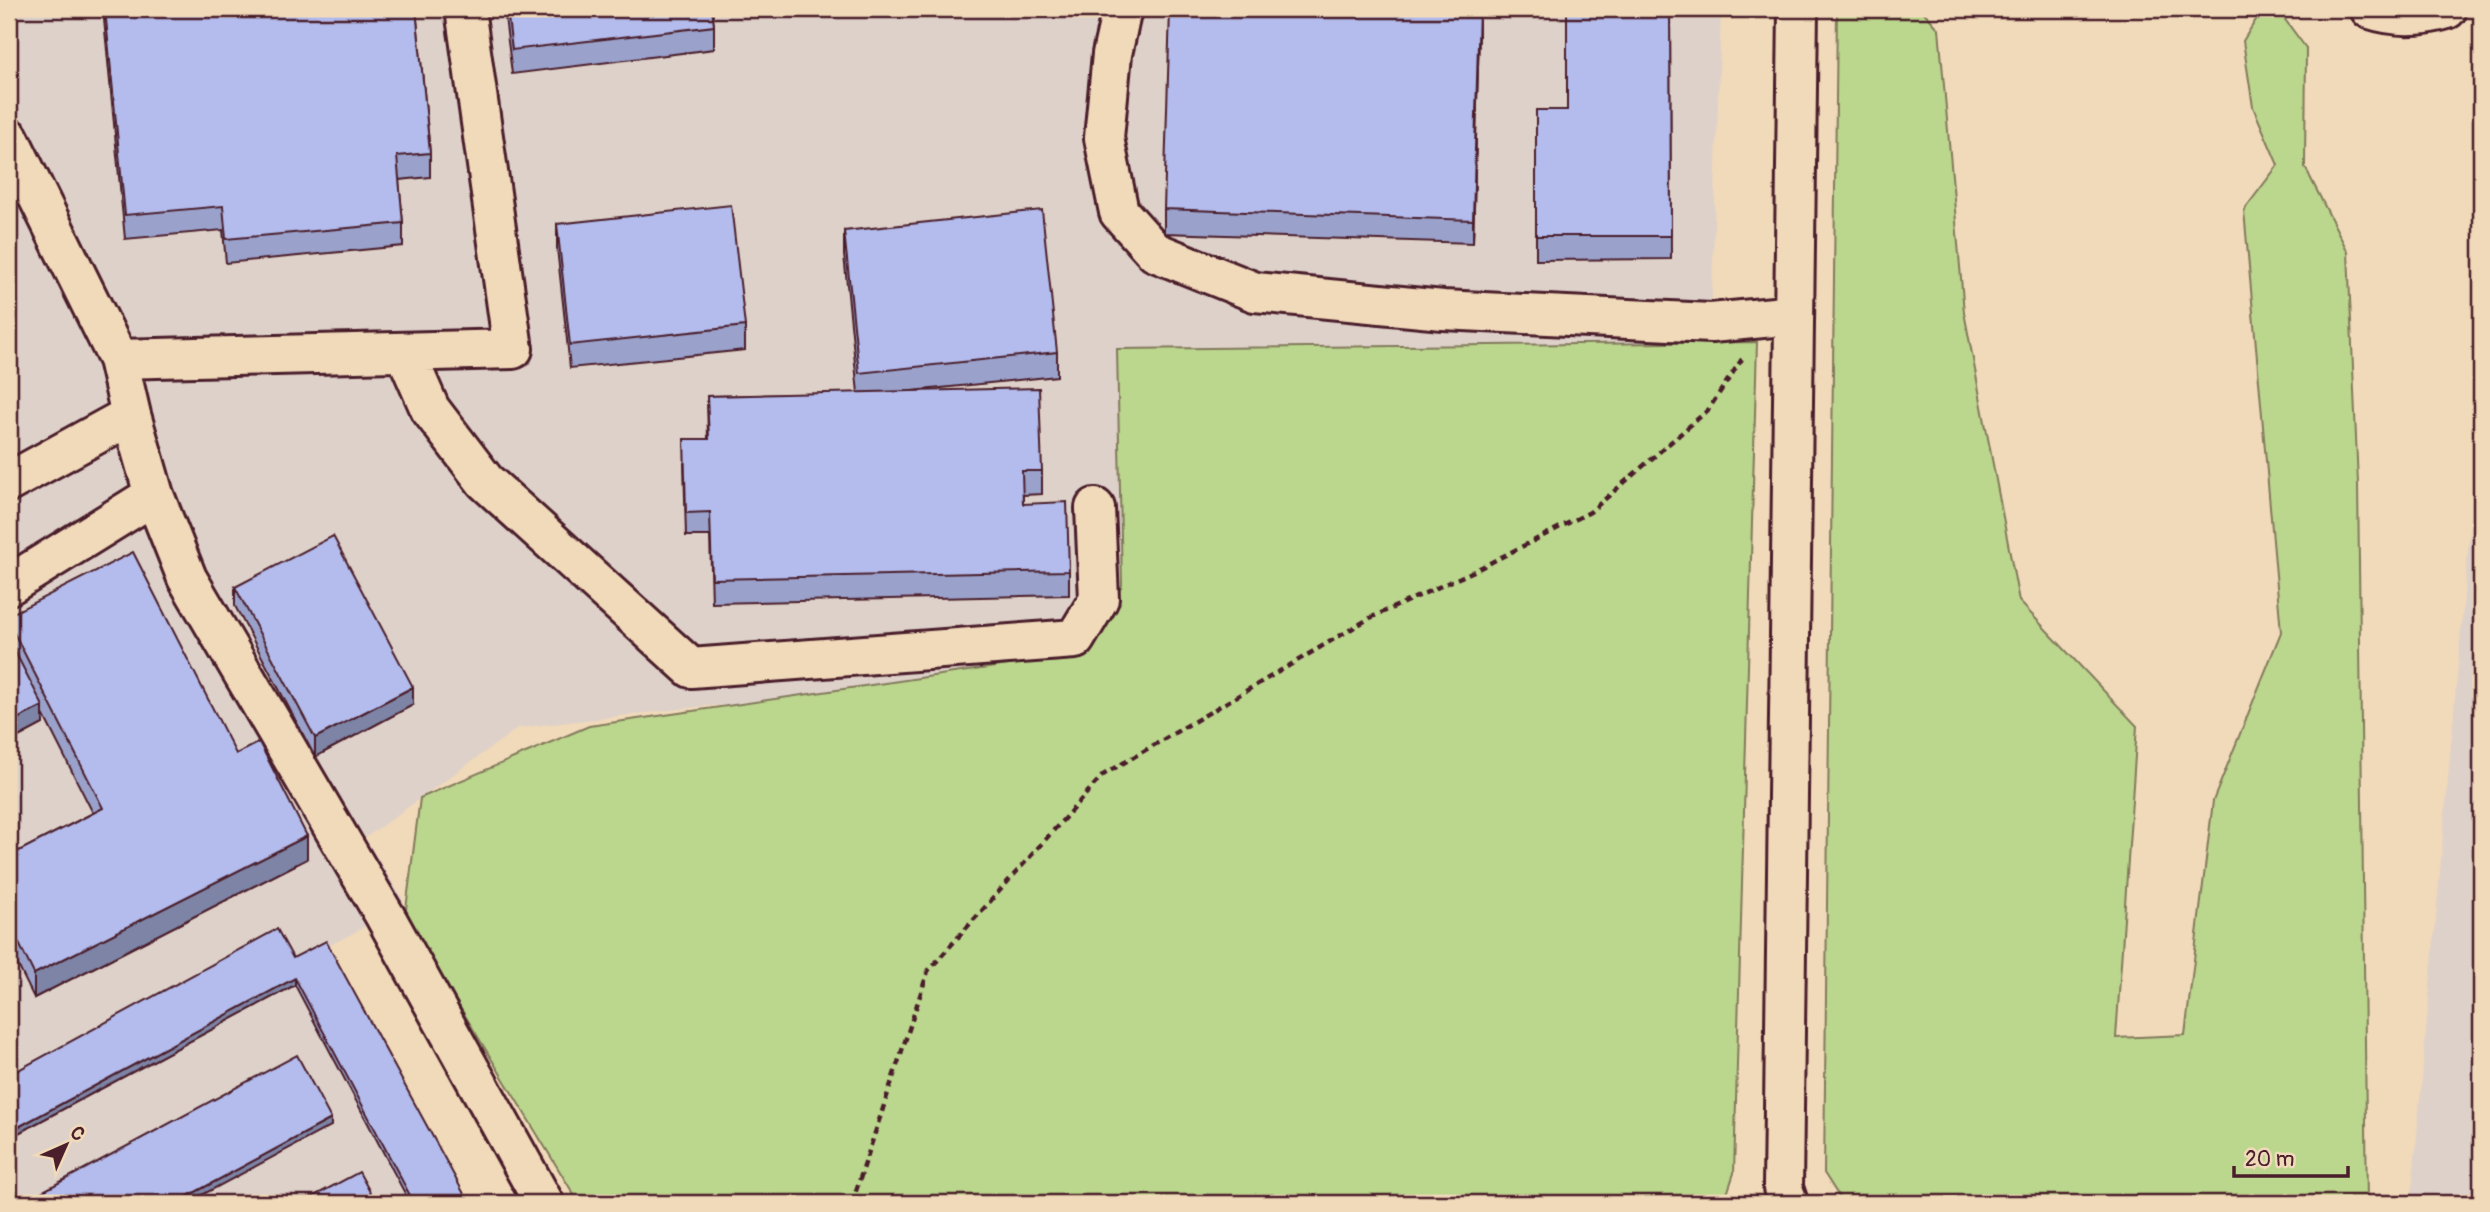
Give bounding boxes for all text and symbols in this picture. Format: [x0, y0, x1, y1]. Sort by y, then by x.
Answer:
north arrow [32, 1110, 102, 1180]
text: С [65, 1121, 90, 1147]
scale bar [2234, 1135, 2348, 1179]
text: 20 m [2245, 1146, 2294, 1173]

